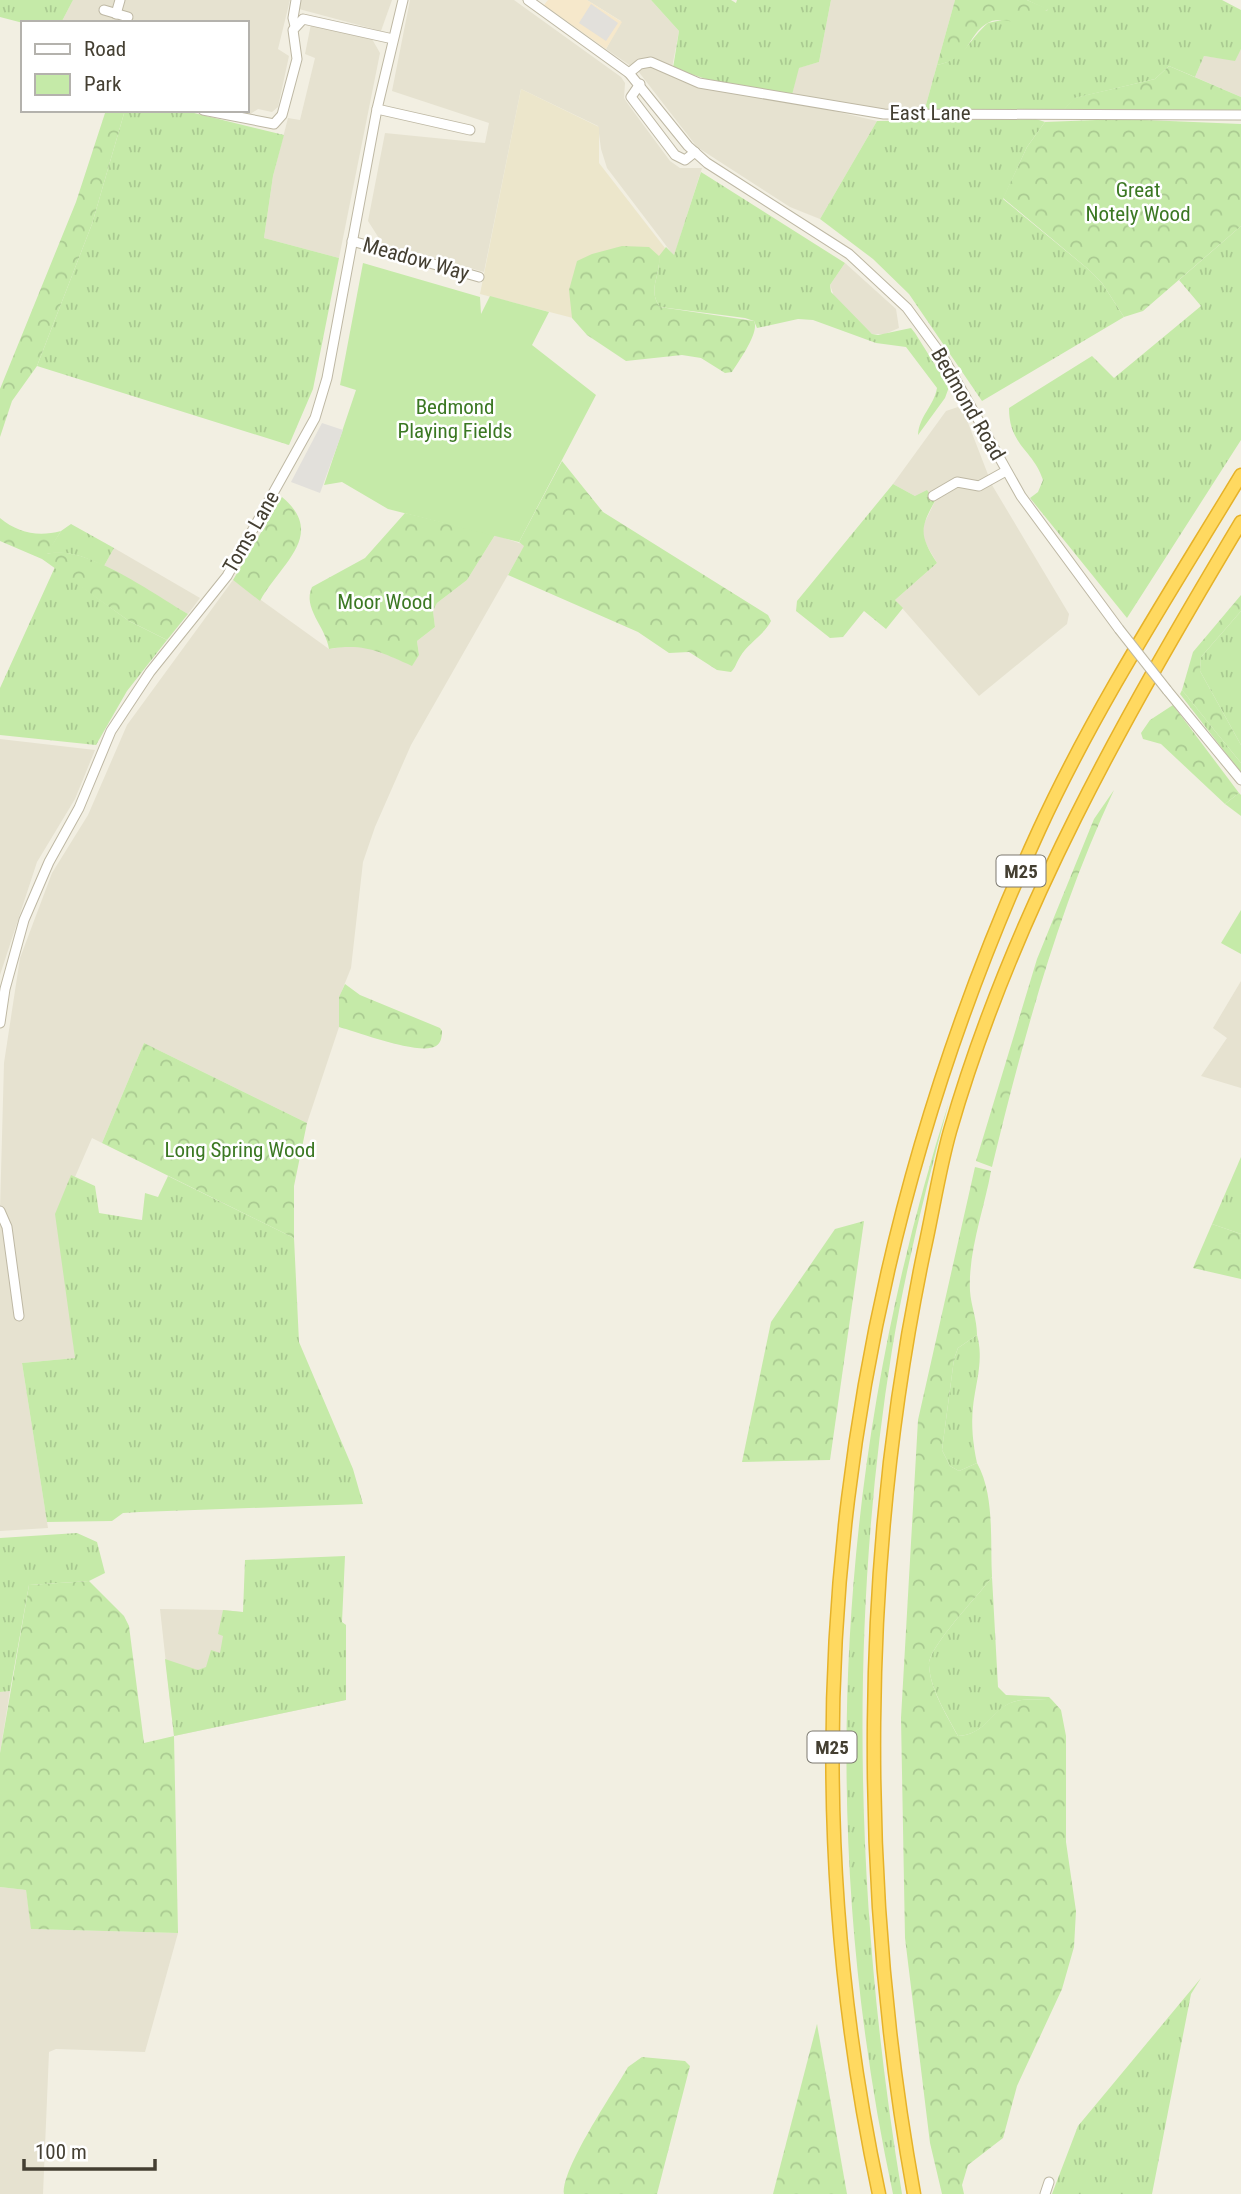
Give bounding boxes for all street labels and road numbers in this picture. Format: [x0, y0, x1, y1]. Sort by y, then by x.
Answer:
street label: East Lane [889, 101, 971, 125]
street label: Meadow Way [360, 232, 472, 286]
street label: Bedmond Road [926, 344, 1010, 464]
street label: Toms Lane [218, 487, 284, 577]
road number: M25 [996, 856, 1046, 886]
road number: M25 [808, 1732, 856, 1763]

